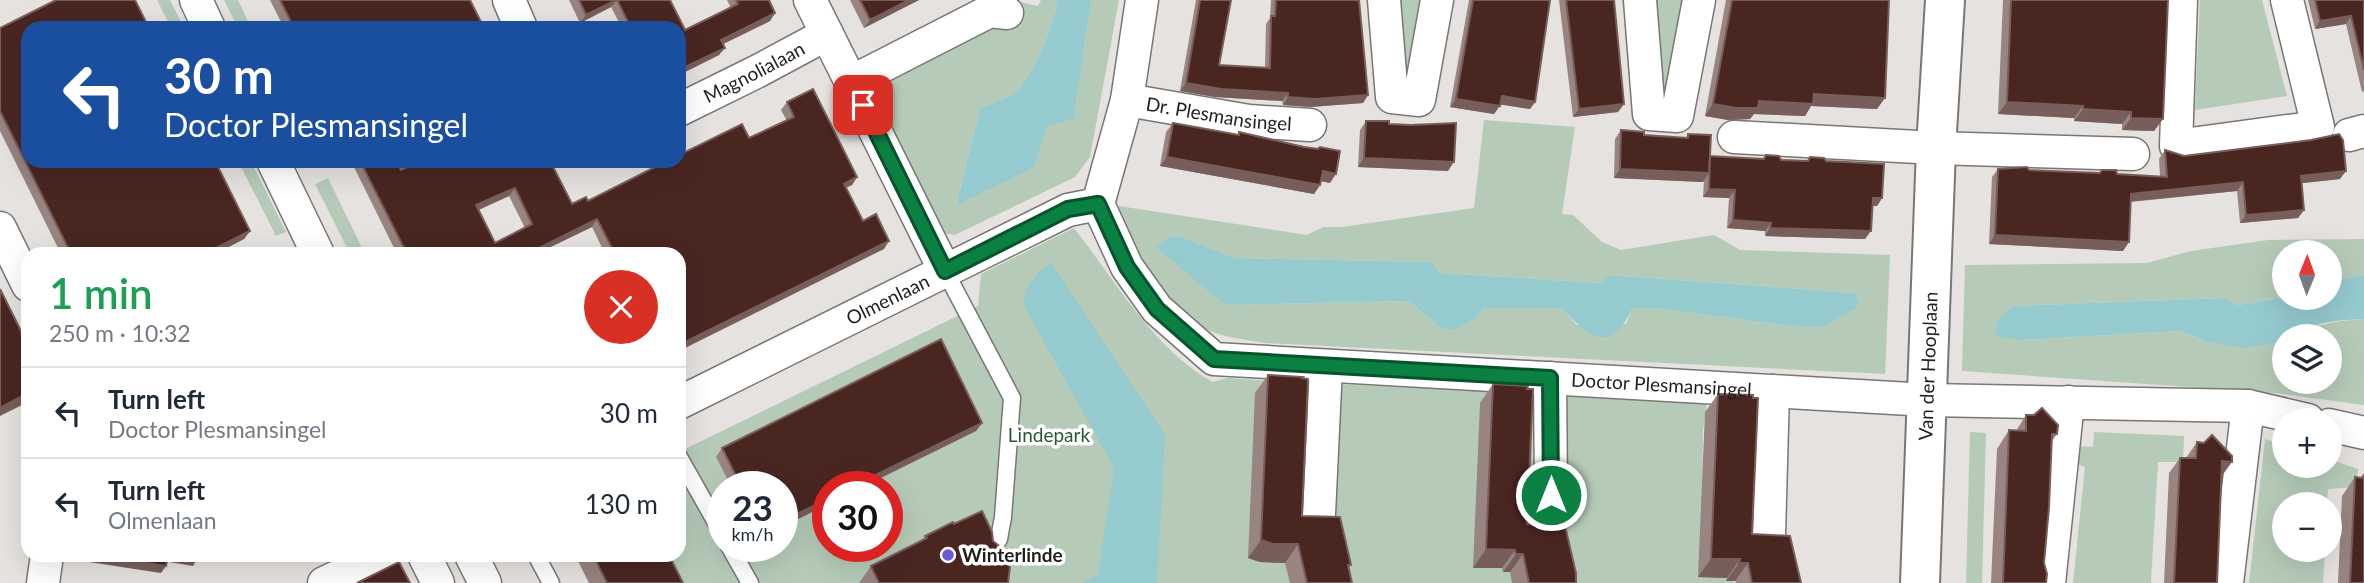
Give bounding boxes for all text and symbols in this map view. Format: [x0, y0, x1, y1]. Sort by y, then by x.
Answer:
street label: Magnolialaan [699, 36, 808, 107]
text: 30 m [164, 46, 274, 104]
icon: left [49, 49, 140, 140]
pin [833, 75, 893, 135]
icon: arrive [844, 86, 882, 124]
street label: Dr. Plesmansingel [1144, 91, 1293, 135]
text: Doctor Plesmansingel [164, 105, 468, 144]
north arrow [2272, 240, 2342, 310]
map controls [2272, 240, 2342, 562]
text: 1 min [49, 268, 153, 318]
street label: Olmenlaan [842, 269, 933, 329]
button: close [584, 270, 658, 344]
street label: Van der Hooplaan [1913, 291, 1942, 441]
text: 250 m · 10:32 [49, 319, 191, 347]
button: layers [2272, 324, 2342, 394]
street label: Doctor Plesmansingel [1571, 368, 1752, 401]
text: Turn left [108, 383, 205, 415]
icon: left [49, 394, 87, 432]
text: 30 m [600, 397, 658, 429]
button: + [2272, 408, 2342, 478]
text: Doctor Plesmansingel [108, 415, 326, 443]
park label: Lindepark [1008, 423, 1090, 446]
position arrow [1514, 458, 1588, 532]
speed limit sign: 30 [812, 471, 903, 562]
text: Turn left [108, 474, 205, 506]
icon: left [49, 485, 87, 523]
text: 23 [732, 486, 773, 528]
text: 130 m [585, 488, 658, 520]
button: − [2272, 492, 2342, 562]
text: Olmenlaan [108, 506, 217, 534]
text: km/h [731, 523, 774, 545]
place label: Winterlinde [962, 543, 1063, 566]
marker: Winterlinde [940, 547, 956, 563]

